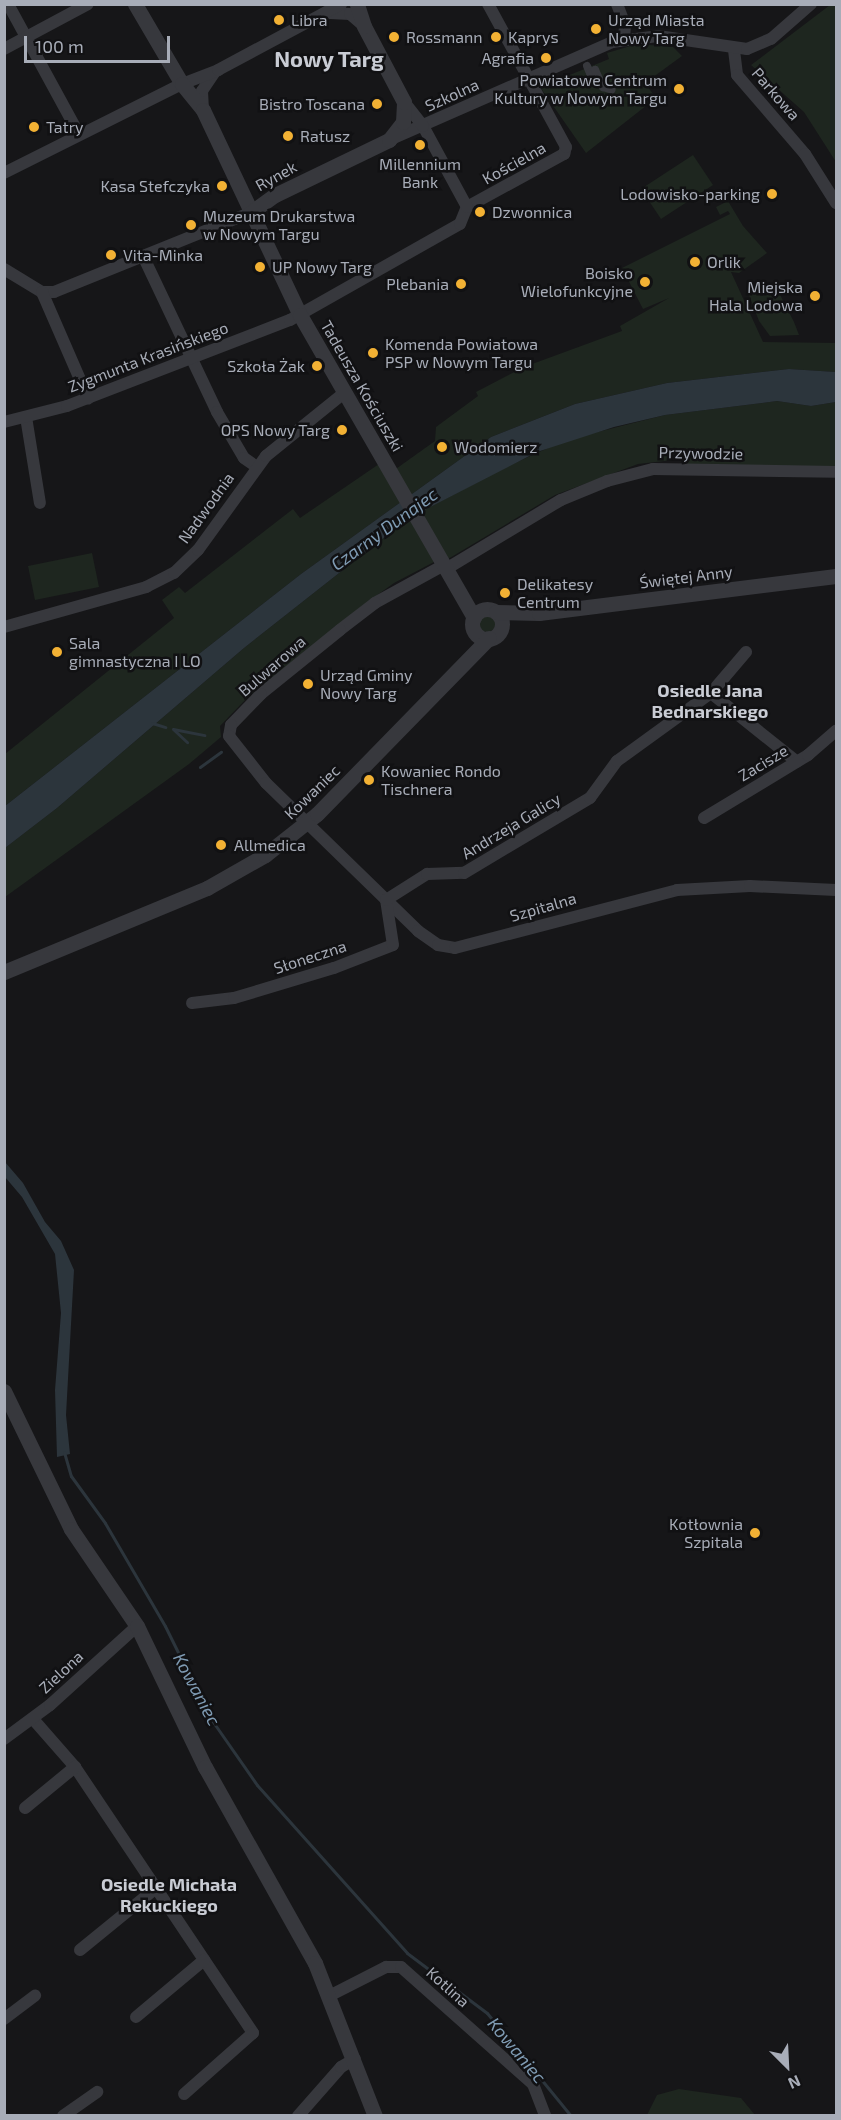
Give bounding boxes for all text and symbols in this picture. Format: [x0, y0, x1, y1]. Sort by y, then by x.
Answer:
place label: Libra [291, 10, 328, 30]
place label: Urząd Miasta Nowy Targ [608, 10, 705, 48]
marker: Libra [272, 13, 286, 27]
marker: Urząd Miasta Nowy Targ [589, 22, 603, 36]
scale bar [27, 24, 172, 62]
place label: Rossmann [406, 27, 483, 47]
place label: Kaprys [508, 27, 559, 47]
marker: Rossmann [387, 30, 401, 44]
marker: Kaprys [489, 30, 503, 44]
text: 100 m [35, 35, 84, 57]
district label: Nowy Targ [274, 46, 384, 72]
place label: Agrafia [481, 48, 534, 68]
marker: Agrafia [539, 51, 553, 65]
street label: Parkowa [748, 64, 804, 124]
place label: Powiatowe Centrum Kultury w Nowym Targu [493, 70, 667, 108]
street label: Szkolna [422, 75, 482, 115]
marker: Powiatowe Centrum Kultury w Nowym Targu [672, 82, 686, 96]
place label: Bistro Toscana [259, 94, 365, 114]
marker: Bistro Toscana [370, 97, 384, 111]
place label: Tatry [46, 117, 84, 137]
marker: Tatry [27, 120, 41, 134]
place label: Ratusz [300, 126, 350, 146]
marker: Ratusz [281, 129, 295, 143]
marker: Millennium Bank [413, 138, 427, 152]
street label: Kościelna [479, 138, 549, 188]
place label: Millennium Bank [379, 154, 461, 192]
street label: Rynek [252, 157, 300, 195]
place label: Kasa Stefczyka [100, 176, 210, 196]
marker: Kasa Stefczyka [215, 179, 229, 193]
place label: Lodowisko-parking [620, 184, 760, 204]
marker: Lodowisko-parking [765, 187, 779, 201]
place label: Dzwonnica [492, 202, 572, 222]
marker: Dzwonnica [473, 205, 487, 219]
place label: Muzeum Drukarstwa w Nowym Targu [203, 206, 355, 244]
marker: Muzeum Drukarstwa w Nowym Targu [184, 218, 198, 232]
place label: Vita-Minka [123, 245, 203, 265]
marker: Vita-Minka [104, 248, 118, 262]
place label: Orlik [707, 252, 741, 272]
marker: Orlik [688, 255, 702, 269]
place label: UP Nowy Targ [272, 257, 373, 277]
marker: UP Nowy Targ [253, 260, 267, 274]
place label: Boisko Wielofunkcyjne [521, 263, 633, 301]
place label: Plebania [386, 274, 449, 294]
marker: Boisko Wielofunkcyjne [638, 275, 652, 289]
marker: Plebania [454, 277, 468, 291]
place label: Miejska Hala Lodowa [709, 277, 803, 315]
marker: Miejska Hala Lodowa [808, 289, 822, 303]
street label: Tadeusza Kościuszki [317, 317, 407, 455]
street label: Zygmunta Krasińskiego [65, 318, 231, 396]
place label: Komenda Powiatowa PSP w Nowym Targu [385, 334, 538, 372]
marker: Komenda Powiatowa PSP w Nowym Targu [366, 346, 380, 360]
place label: Szkoła Żak [227, 356, 305, 376]
marker: Szkoła Żak [310, 359, 324, 373]
place label: OPS Nowy Targ [220, 420, 330, 440]
marker: OPS Nowy Targ [335, 423, 349, 437]
place label: Wodomierz [454, 437, 537, 457]
marker: Wodomierz [435, 440, 449, 454]
street label: Przywodzie [659, 443, 743, 463]
street label: Nadwodnia [174, 469, 238, 547]
water label: Czarny Dunajec [326, 483, 442, 575]
street label: Świętej Anny [638, 562, 734, 592]
place label: Delikatesy Centrum [517, 574, 593, 612]
marker: Delikatesy Centrum [498, 586, 512, 600]
street label: Bulwarowa [235, 632, 309, 700]
place label: Sala gimnastyczna I LO [69, 633, 201, 671]
marker: Sala gimnastyczna I LO [50, 645, 64, 659]
place label: Urząd Gminy Nowy Targ [320, 665, 413, 703]
marker: Urząd Gminy Nowy Targ [301, 677, 315, 691]
district label: Osiedle Jana Bednarskiego [652, 680, 768, 722]
street label: Zacisze [735, 741, 791, 785]
street label: Kowaniec [280, 761, 344, 823]
place label: Kowaniec Rondo Tischnera [381, 761, 501, 799]
marker: Kowaniec Rondo Tischnera [362, 773, 376, 787]
street label: Andrzeja Galicy [458, 789, 564, 863]
place label: Allmedica [234, 835, 306, 855]
marker: Allmedica [212, 836, 230, 854]
street label: Szpitalna [508, 888, 578, 926]
street label: Słoneczna [271, 936, 349, 978]
place label: Kotłownia Szpitala [669, 1514, 743, 1552]
marker: Kotłownia Szpitala [748, 1526, 762, 1540]
street label: Zielona [35, 1647, 87, 1697]
water label: Kowaniec [169, 1649, 225, 1729]
district label: Osiedle Michała Rekuckiego [101, 1874, 237, 1916]
street label: Kotlina [423, 1963, 473, 2011]
water label: Kowaniec [483, 2013, 551, 2087]
north arrow [757, 2036, 817, 2096]
text: N [785, 2072, 804, 2094]

